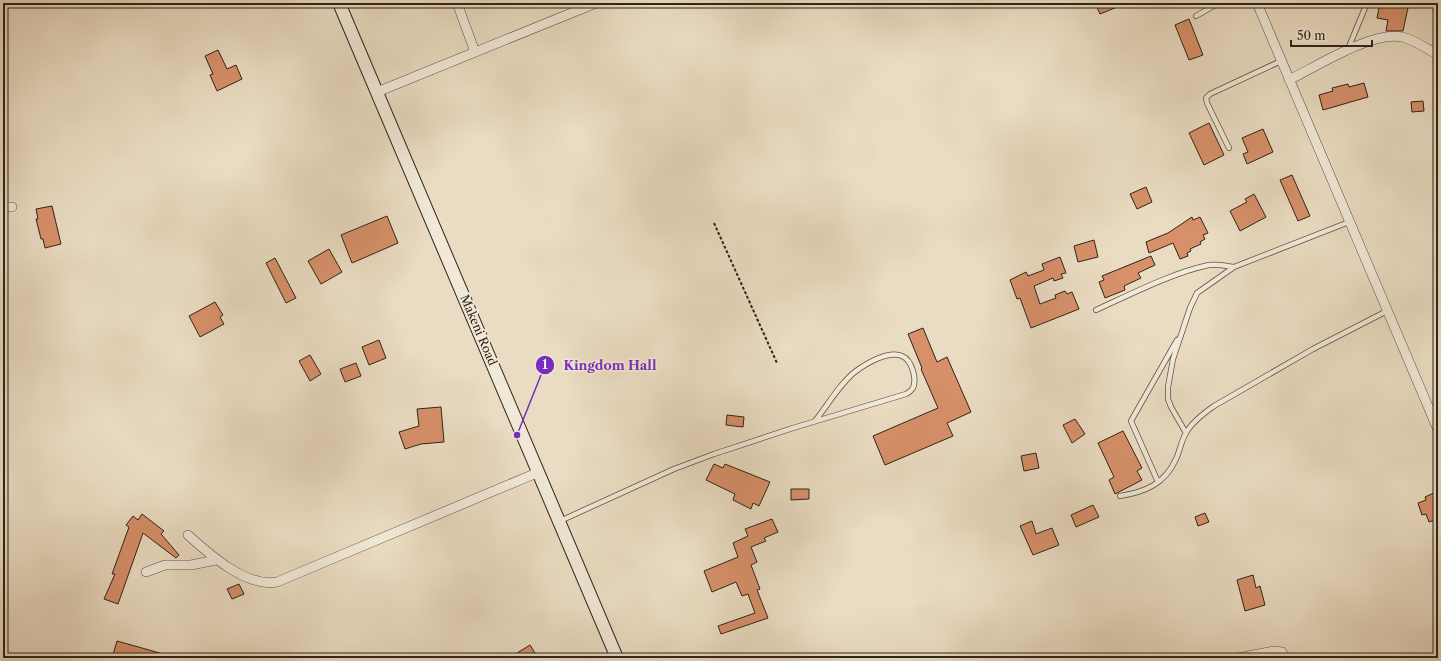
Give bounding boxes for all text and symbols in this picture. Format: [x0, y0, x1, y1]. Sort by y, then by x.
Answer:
scale bar [1291, 22, 1372, 48]
text: 50 m [1297, 28, 1326, 43]
street label: Makeni Road [457, 292, 501, 368]
callout: Kingdom Hall [535, 353, 664, 378]
text: 1 [542, 357, 548, 372]
text: Kingdom Hall [564, 357, 657, 373]

